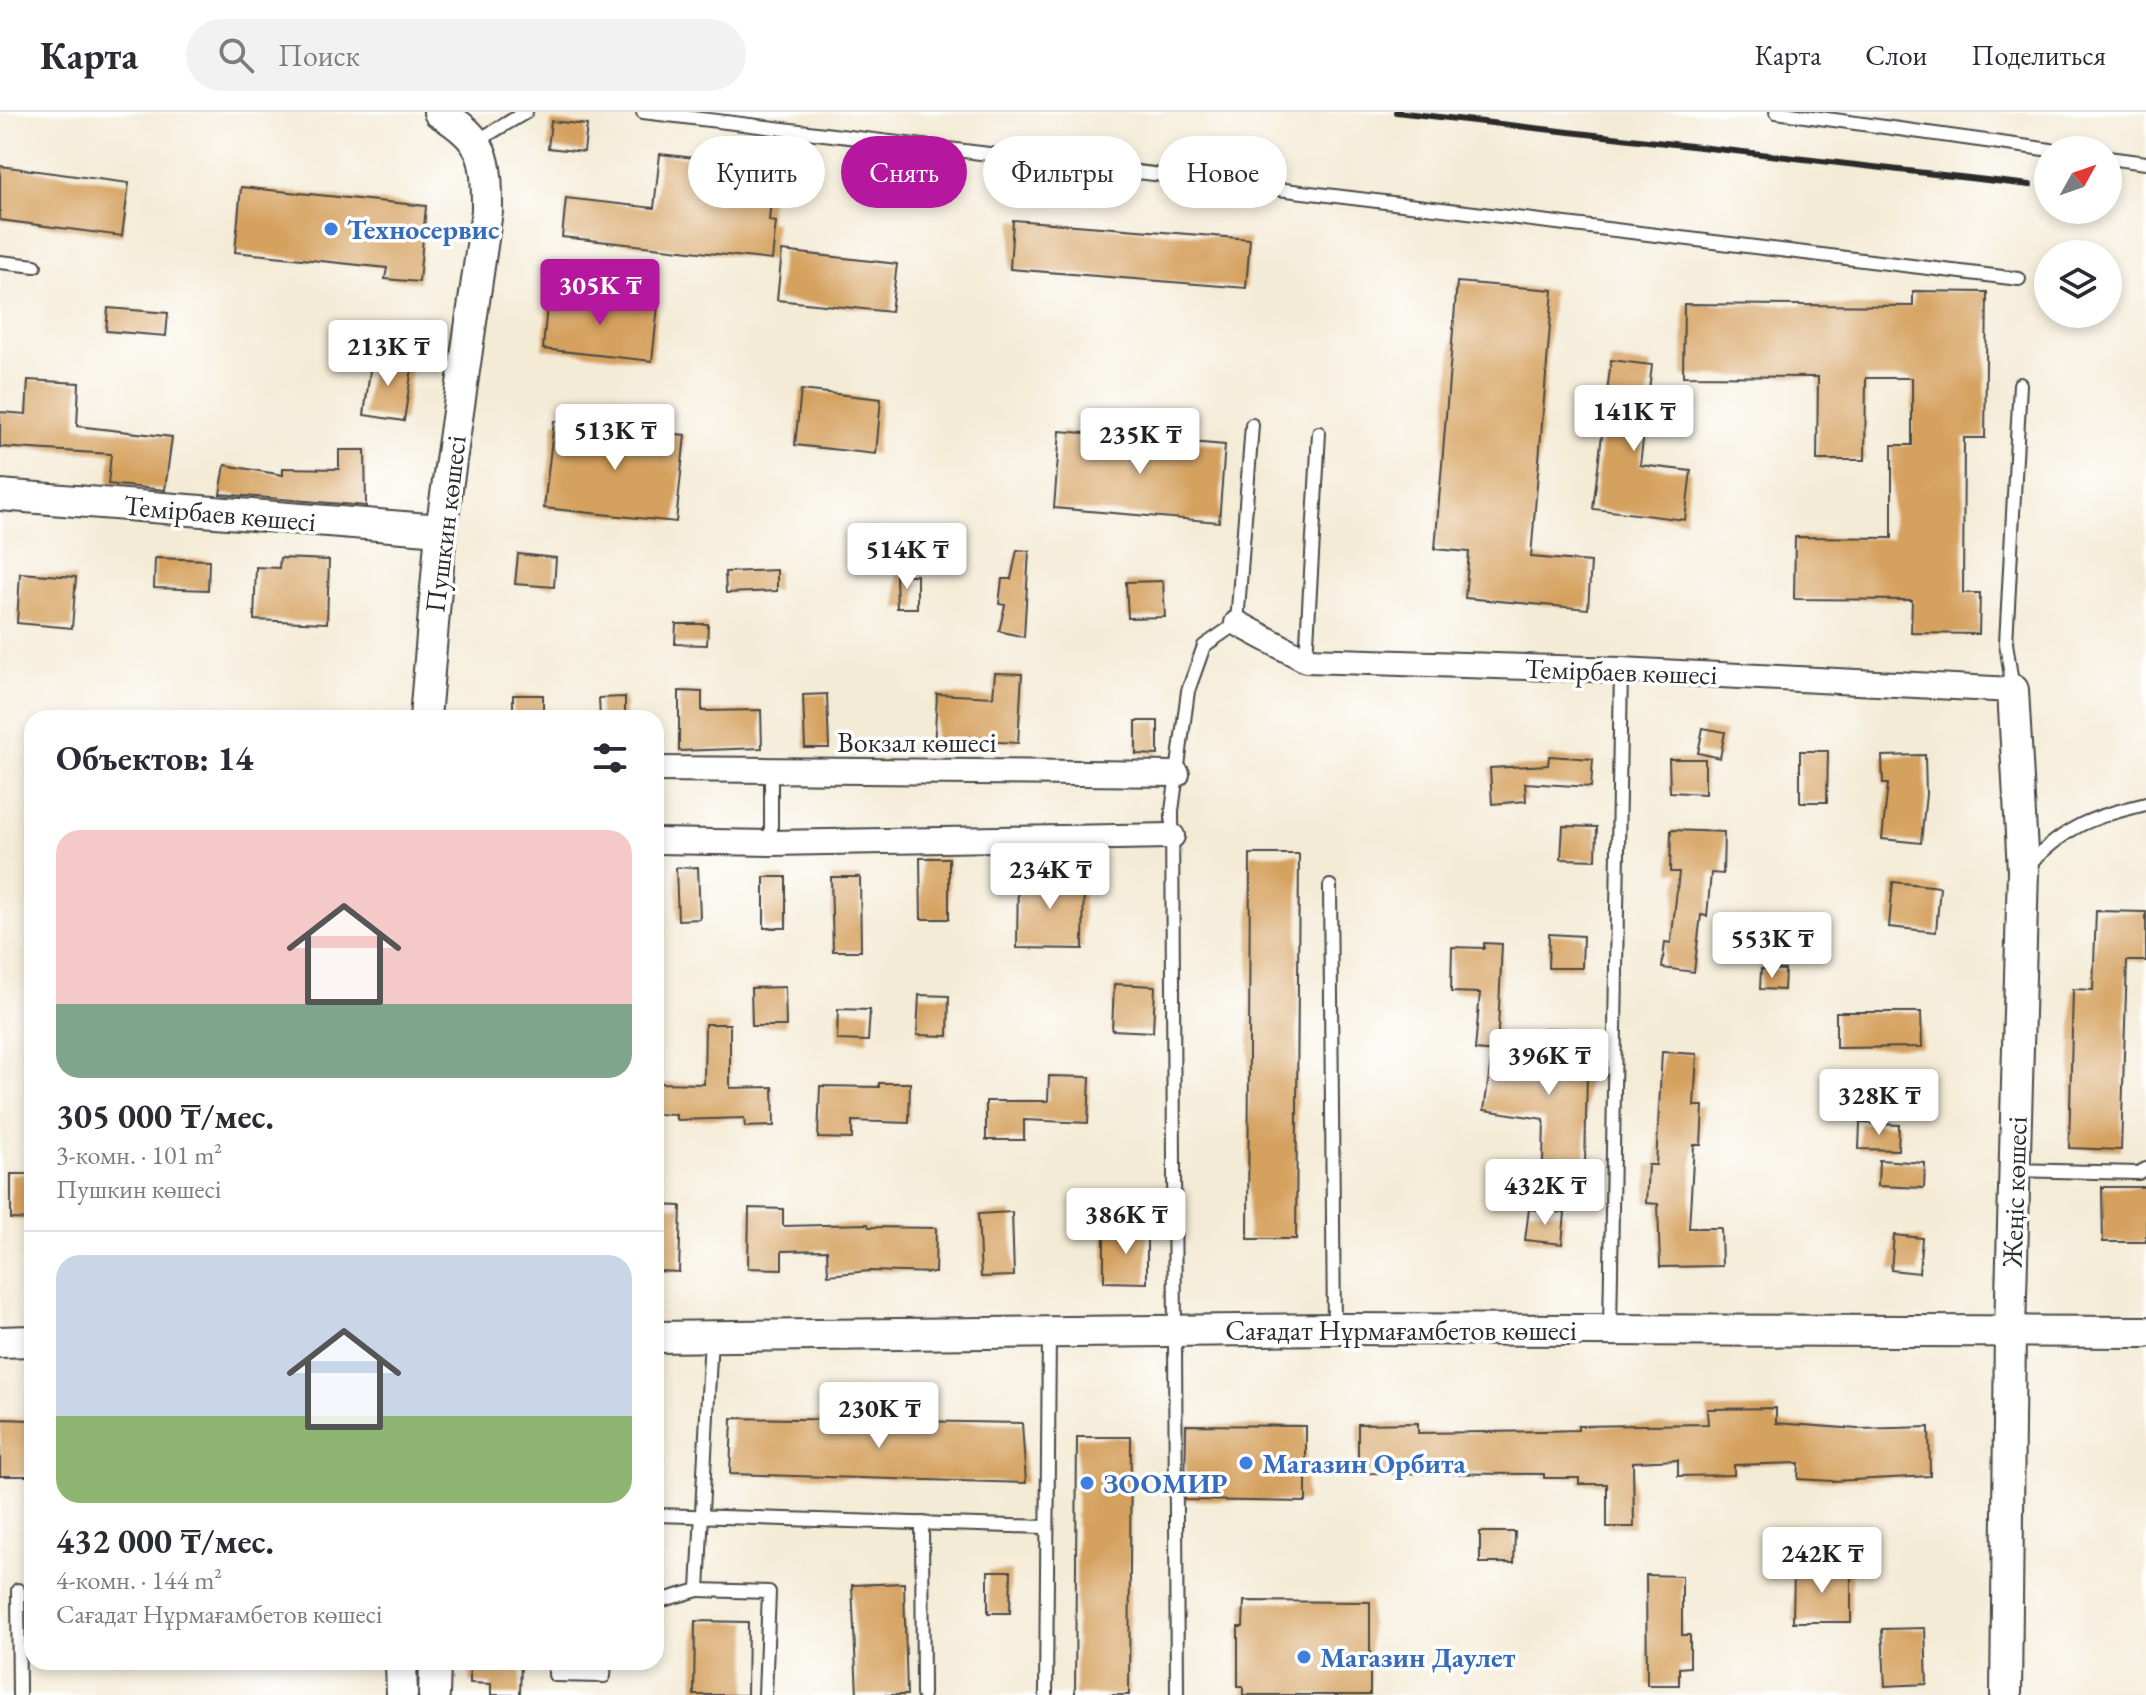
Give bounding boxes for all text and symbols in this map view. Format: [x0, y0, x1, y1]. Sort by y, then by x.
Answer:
search box [186, 19, 746, 91]
text: Карта [40, 31, 138, 80]
icon: search [214, 33, 258, 77]
text: Поиск [278, 36, 360, 75]
text: Карта [1754, 37, 1821, 73]
text: Слои [1865, 37, 1927, 73]
text: Поделиться [1971, 37, 2106, 73]
chip: Купить [688, 136, 825, 208]
chip: Снять [841, 136, 967, 208]
chip: Фильтры [983, 136, 1142, 208]
chip: Новое [1158, 136, 1287, 208]
north arrow [2034, 136, 2122, 224]
map controls [2034, 136, 2122, 328]
place label: Техносервис [347, 211, 499, 247]
marker: Техносервис [322, 220, 340, 238]
button: layers [2034, 240, 2122, 328]
pin: 305K ₸ [535, 259, 665, 327]
text: 305K ₸ [558, 268, 642, 302]
pin: 213K ₸ [323, 320, 453, 388]
text: 213K ₸ [346, 329, 430, 363]
pin: 141K ₸ [1569, 385, 1699, 453]
text: 141K ₸ [1592, 394, 1676, 428]
pin: 513K ₸ [550, 404, 680, 472]
pin: 235K ₸ [1075, 408, 1205, 476]
text: 513K ₸ [573, 413, 657, 447]
text: 235K ₸ [1098, 417, 1182, 451]
street label: Пушкин көшесі [416, 433, 474, 615]
street label: Темірбаев көшесі [122, 487, 318, 539]
pin: 514K ₸ [842, 523, 972, 591]
text: 514K ₸ [865, 532, 949, 566]
street label: Темірбаев көшесі [1524, 650, 1718, 692]
street label: Вокзал көшесі [837, 724, 997, 760]
text: Объектов: 14 [56, 736, 253, 780]
icon: filters [588, 736, 632, 780]
pin: 234K ₸ [985, 843, 1115, 911]
text: 234K ₸ [1008, 852, 1092, 886]
icon: home [272, 882, 416, 1026]
pin: 553K ₸ [1707, 912, 1837, 980]
text: 553K ₸ [1730, 921, 1814, 955]
pin: 396K ₸ [1484, 1029, 1614, 1097]
text: 396K ₸ [1507, 1038, 1591, 1072]
pin: 328K ₸ [1814, 1069, 1944, 1137]
text: 328K ₸ [1837, 1078, 1921, 1112]
text: 305 000 ₸/мес. [56, 1094, 274, 1138]
street label: Жеңіс көшесі [1993, 1116, 2035, 1269]
text: 3-комн. · 101 m² [56, 1138, 222, 1172]
pin: 432K ₸ [1480, 1159, 1610, 1227]
text: 432K ₸ [1503, 1168, 1587, 1202]
text: Пушкин көшесі [56, 1172, 221, 1206]
pin: 386K ₸ [1061, 1188, 1191, 1256]
text: 386K ₸ [1084, 1197, 1168, 1231]
icon: home [272, 1307, 416, 1451]
street label: Сағадат Нұрмағамбетов көшесі [1225, 1312, 1577, 1348]
pin: 230K ₸ [814, 1382, 944, 1450]
text: 230K ₸ [837, 1391, 921, 1425]
place label: Магазин Орбита [1262, 1445, 1467, 1481]
marker: Магазин Орбита [1237, 1454, 1255, 1472]
place label: ЗООМИР [1103, 1465, 1228, 1501]
marker: ЗООМИР [1078, 1474, 1096, 1492]
text: 432 000 ₸/мес. [56, 1519, 274, 1563]
pin: 242K ₸ [1757, 1527, 1887, 1595]
text: 242K ₸ [1780, 1536, 1864, 1570]
text: 4-комн. · 144 m² [56, 1563, 222, 1597]
text: Сағадат Нұрмағамбетов көшесі [56, 1597, 382, 1631]
place label: Магазин Даулет [1320, 1639, 1516, 1675]
marker: Магазин Даулет [1295, 1648, 1313, 1666]

